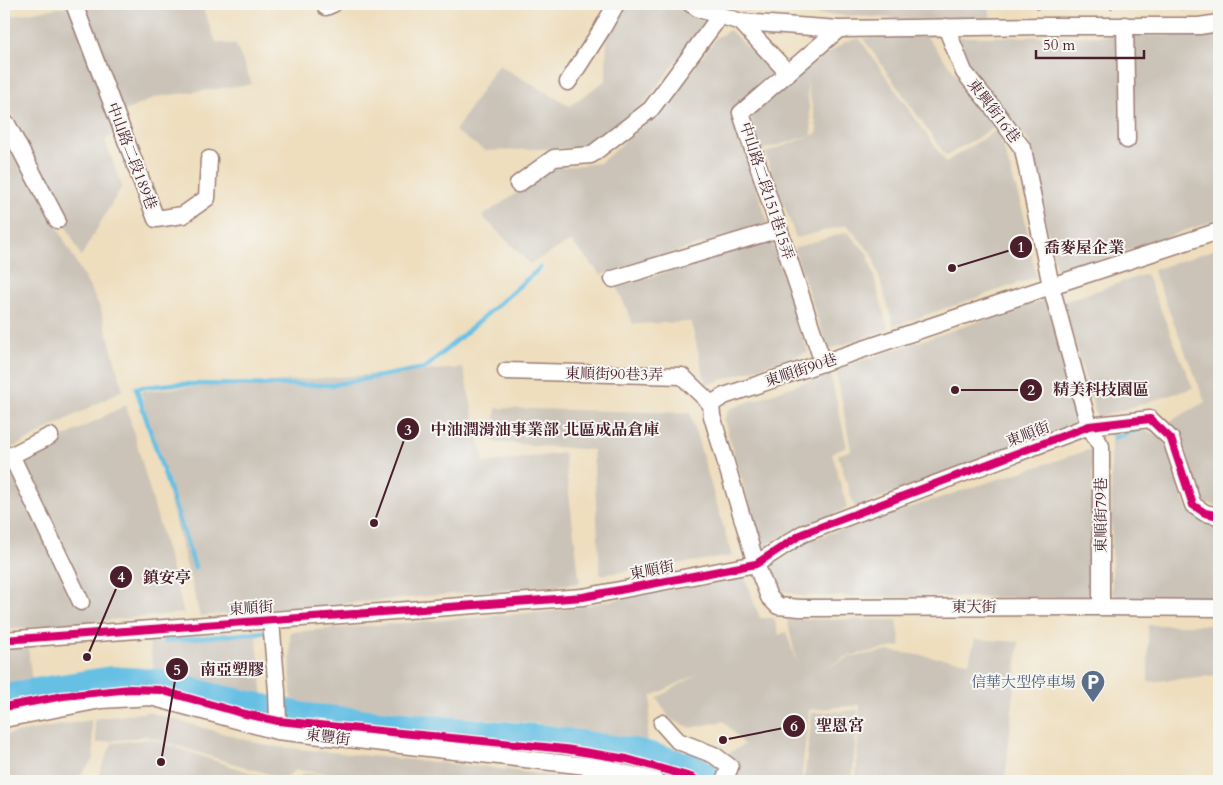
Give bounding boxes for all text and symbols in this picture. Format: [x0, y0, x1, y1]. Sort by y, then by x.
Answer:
scale bar [1036, 28, 1143, 60]
text: 50 m [1043, 35, 1075, 55]
street label: 東興街16巷 [963, 75, 1025, 147]
street label: 中山路二段189巷 [102, 100, 162, 212]
street label: 中山路二段151巷15弄 [735, 120, 799, 262]
callout: 喬麥屋企業 [1009, 232, 1134, 263]
text: 1 [1017, 237, 1025, 257]
text: 喬麥屋企業 [1044, 237, 1124, 259]
street label: 東順街90巷 [762, 349, 840, 391]
street label: 東順街90巷3弄 [565, 363, 663, 385]
callout: 精美科技園區 [1018, 374, 1159, 405]
text: 精美科技園區 [1053, 379, 1149, 401]
text: 2 [1027, 380, 1035, 400]
callout: 中油潤滑油事業部 北區成品倉庫 [396, 414, 669, 445]
street label: 東順街 [1003, 417, 1053, 451]
text: 中油潤滑油事業部 北區成品倉庫 [431, 419, 659, 441]
text: 3 [404, 420, 412, 440]
street label: 東順街79巷 [1091, 477, 1111, 553]
street label: 東順街 [628, 556, 676, 584]
callout: 鎮安亭 [108, 562, 201, 593]
text: 4 [117, 567, 125, 587]
text: 鎮安亭 [143, 567, 191, 589]
street label: 東順街 [228, 596, 274, 620]
street label: 東大街 [951, 597, 997, 617]
callout: 南亞塑膠 [165, 654, 274, 685]
text: 南亞塑膠 [200, 659, 264, 681]
text: 5 [173, 660, 181, 680]
parking icon: 信華大型停車場 [1080, 669, 1106, 703]
place label: 信華大型停車場 [971, 672, 1076, 692]
callout: 聖恩宮 [781, 710, 874, 741]
text: 聖恩宮 [816, 715, 864, 737]
text: 6 [790, 716, 798, 736]
street label: 東豐街 [304, 724, 352, 750]

